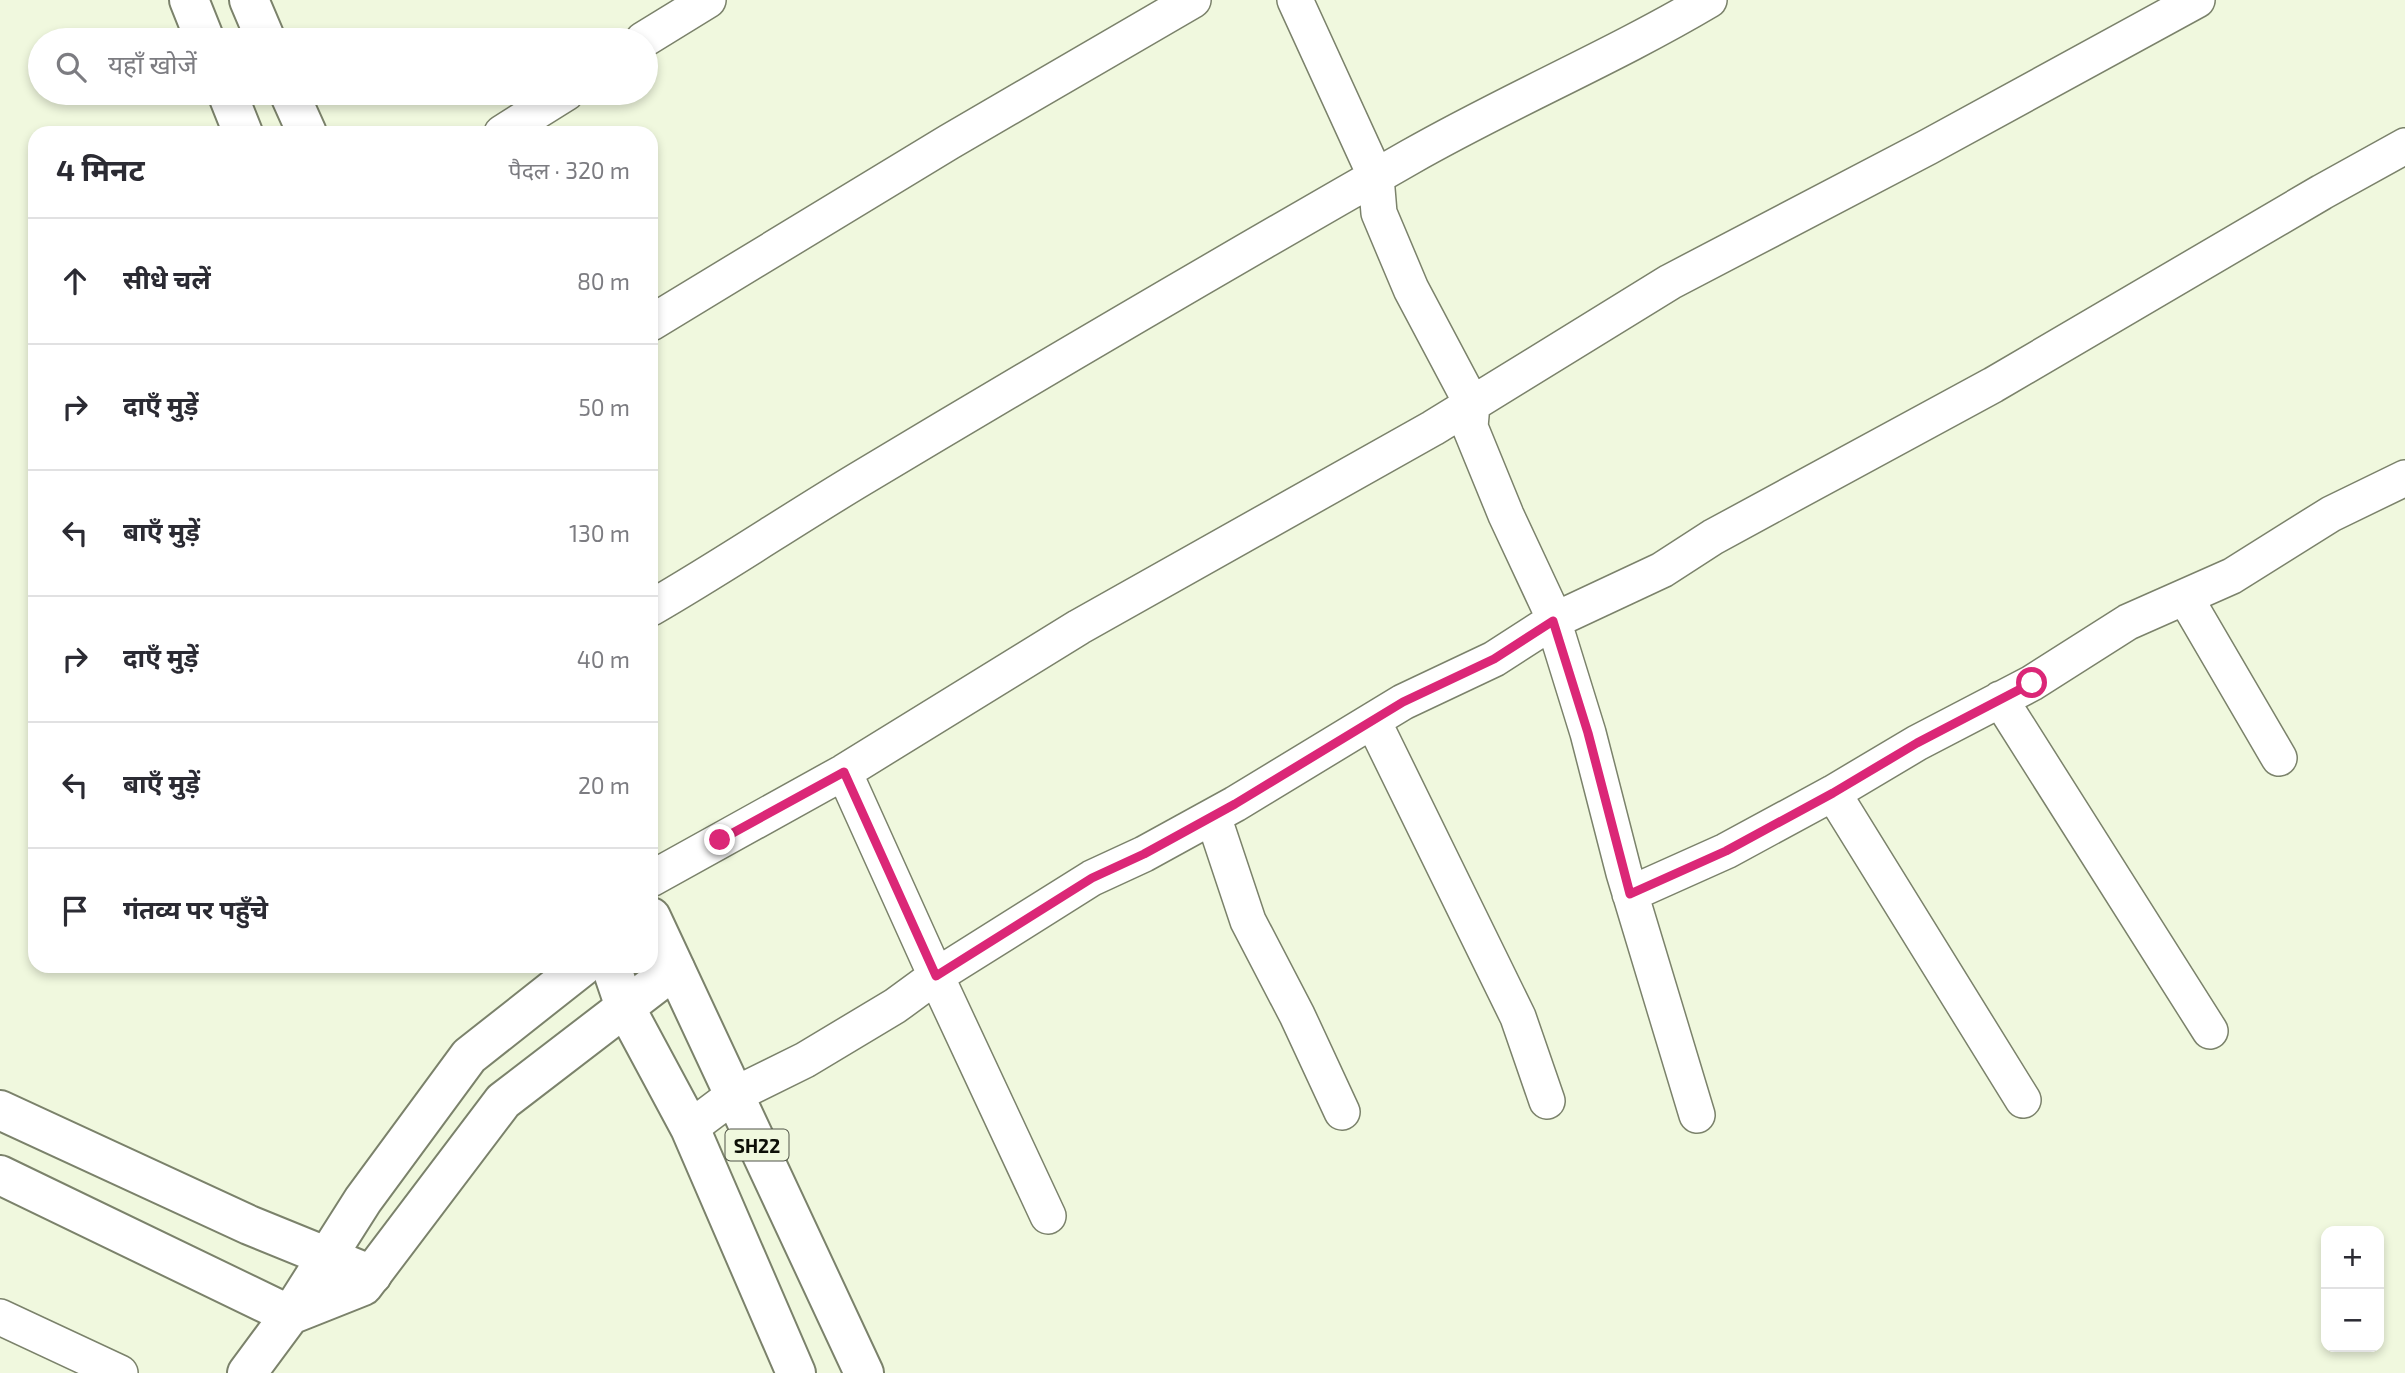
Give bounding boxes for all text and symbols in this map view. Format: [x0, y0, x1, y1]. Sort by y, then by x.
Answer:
search box [28, 28, 658, 105]
icon: search [52, 48, 90, 86]
text: यहाँ खोजें [108, 48, 197, 79]
text: 4 मिनट [56, 151, 145, 187]
text: पैदल · 320 m [509, 156, 630, 184]
icon: ahead [56, 262, 94, 300]
text: सीधे चलें [123, 263, 211, 294]
text: 80 m [577, 267, 630, 295]
icon: right [56, 388, 94, 426]
text: दाएँ मुड़ें [123, 389, 198, 420]
text: 50 m [579, 393, 630, 421]
icon: left [56, 514, 94, 552]
text: बाएँ मुड़ें [123, 515, 200, 546]
text: 130 m [569, 519, 630, 547]
icon: right [56, 640, 94, 678]
text: दाएँ मुड़ें [123, 641, 198, 672]
text: 40 m [577, 645, 630, 673]
route start [2016, 667, 2047, 698]
icon: left [56, 766, 94, 804]
text: बाएँ मुड़ें [123, 767, 200, 798]
text: 20 m [578, 771, 630, 799]
route end [704, 824, 735, 855]
icon: arrive [56, 892, 94, 930]
text: गंतव्य पर पहुँचे [123, 893, 268, 924]
road number: SH22 [726, 1130, 788, 1161]
map controls [2321, 1226, 2384, 1352]
button: + [2321, 1226, 2384, 1289]
button: − [2321, 1289, 2384, 1352]

